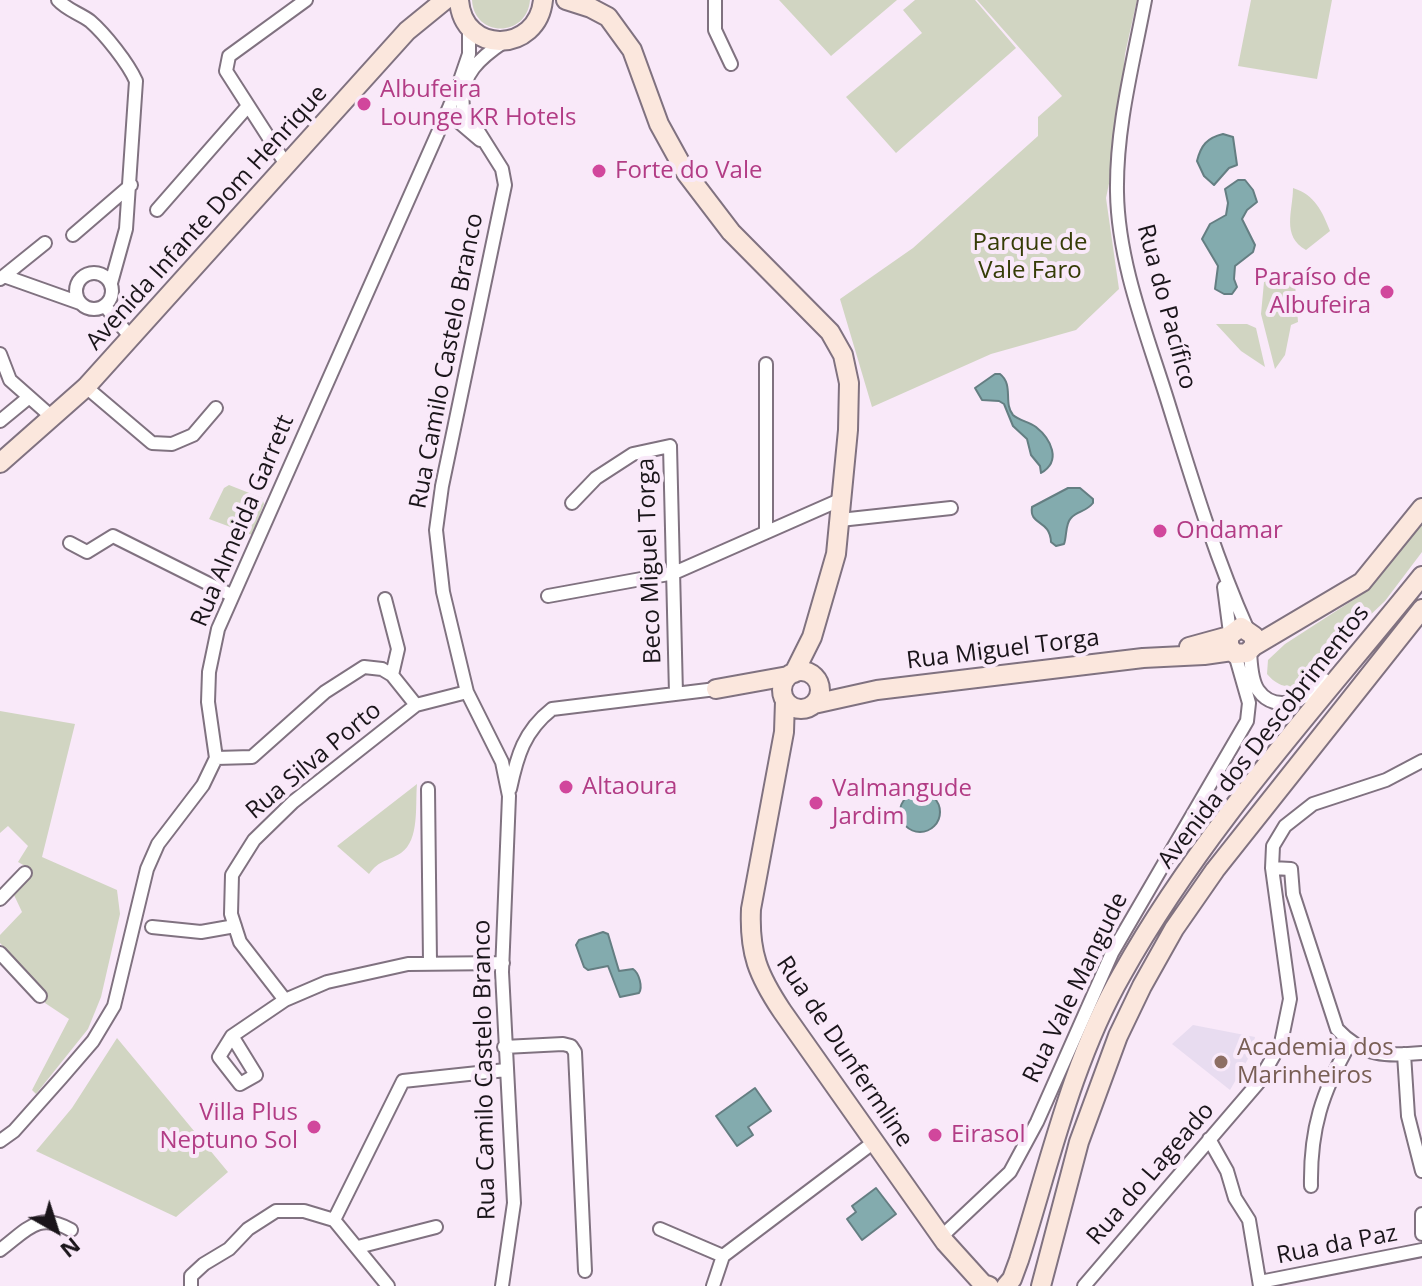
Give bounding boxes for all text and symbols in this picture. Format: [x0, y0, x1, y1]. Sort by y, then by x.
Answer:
place label: Albufeira Lounge KR Hotels [380, 76, 577, 132]
street label: Avenida Infante Dom Henrique [80, 80, 334, 356]
marker: Albufeira Lounge KR Hotels [355, 95, 373, 113]
place label: Forte do Vale [615, 157, 762, 185]
marker: Forte do Vale [590, 162, 608, 180]
street label: Rua Camilo Castelo Branco [404, 211, 490, 511]
street label: Rua do Pacífico [1130, 221, 1202, 393]
park label: Parque de Vale Faro [973, 229, 1087, 285]
place label: Paraíso de Albufeira [1254, 264, 1371, 320]
marker: Paraíso de Albufeira [1378, 283, 1396, 301]
street label: Rua Almeida Garrett [185, 411, 301, 631]
street label: Beco Miguel Torga [632, 457, 668, 665]
place label: Ondamar [1176, 517, 1283, 545]
marker: Ondamar [1151, 522, 1169, 540]
street label: Avenida dos Descobrimentos [1152, 600, 1376, 874]
street label: Rua Miguel Torga [905, 624, 1101, 676]
street label: Rua Silva Porto [241, 696, 387, 826]
place label: Altaoura [582, 773, 677, 801]
place label: Valmangude Jardim [832, 775, 972, 831]
marker: Altaoura [557, 778, 575, 796]
marker: Valmangude Jardim [807, 794, 825, 812]
street label: Rua Vale Mangude [1017, 888, 1135, 1088]
street label: Rua Camilo Castelo Branco [468, 920, 502, 1220]
street label: Rua de Dunfermline [769, 951, 919, 1153]
place label: Academia dos Marinheiros [1237, 1034, 1394, 1090]
marker: Academia dos Marinheiros [1212, 1053, 1230, 1071]
street label: Rua do Lageado [1081, 1097, 1221, 1251]
place label: Villa Plus Neptuno Sol [159, 1099, 298, 1155]
marker: Villa Plus Neptuno Sol [305, 1118, 323, 1136]
place label: Eirasol [951, 1121, 1025, 1149]
marker: Eirasol [926, 1126, 944, 1144]
north arrow [16, 1190, 96, 1270]
street label: Rua da Paz [1274, 1219, 1400, 1271]
text: N [55, 1231, 88, 1266]

